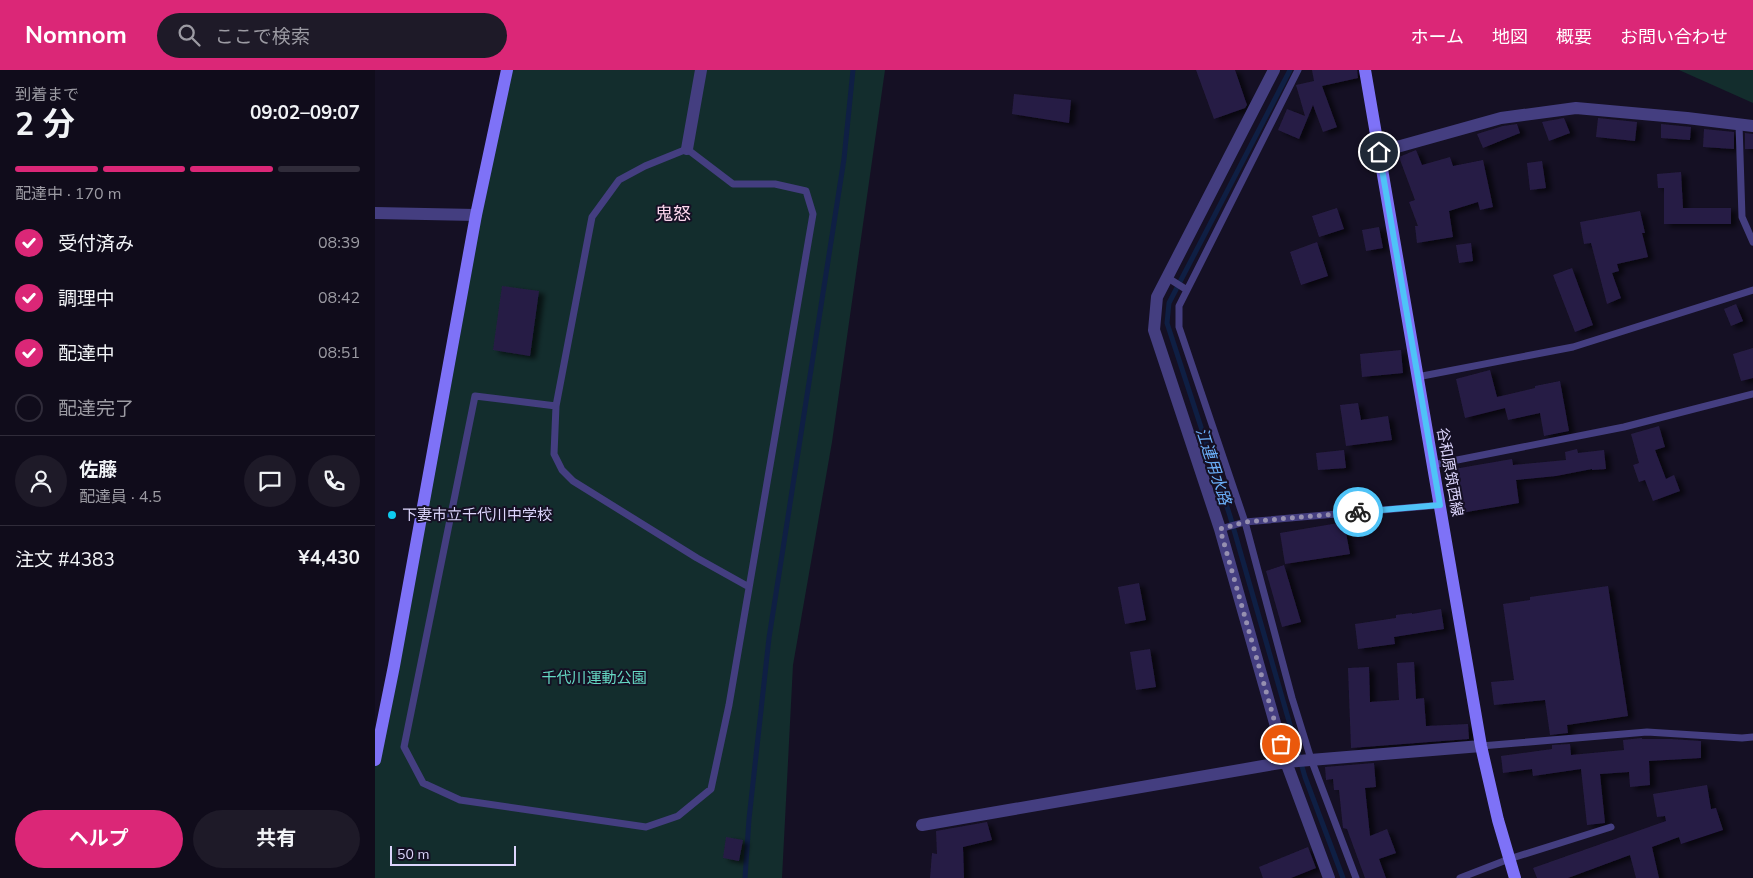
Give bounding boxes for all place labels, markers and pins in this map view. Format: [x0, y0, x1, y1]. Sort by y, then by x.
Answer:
pin [1358, 131, 1400, 173]
place label: 下妻市立千代川中学校 [402, 505, 552, 525]
marker: 下妻市立千代川中学校 [386, 509, 398, 521]
pin [1260, 723, 1302, 765]

